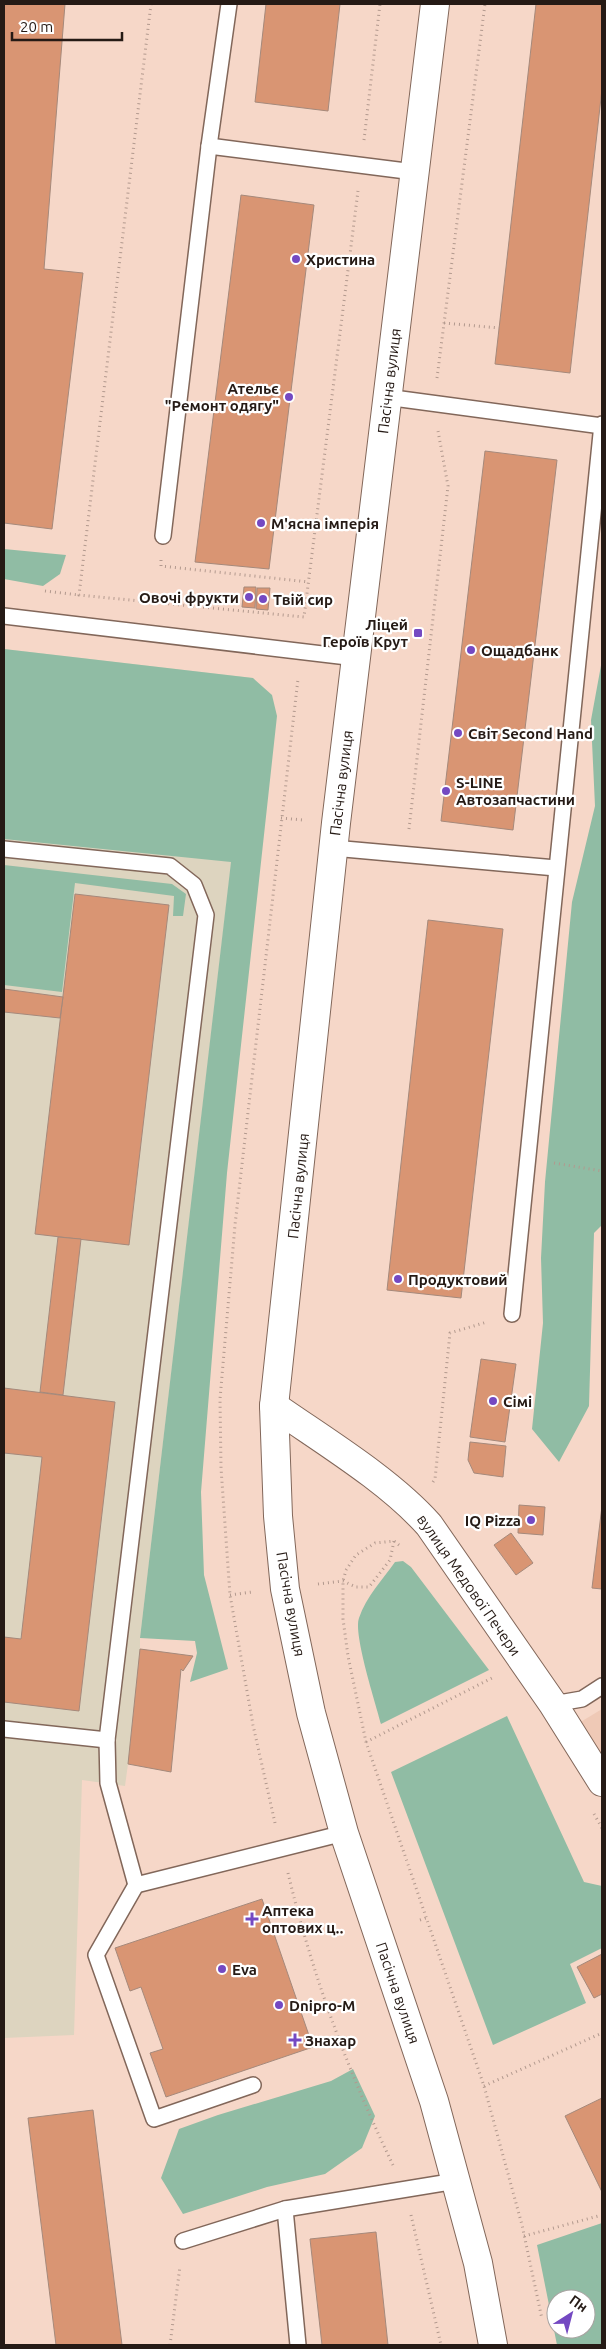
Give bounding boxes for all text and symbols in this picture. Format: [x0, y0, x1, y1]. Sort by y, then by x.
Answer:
scale bar [12, 10, 122, 42]
text: 20 m [20, 18, 53, 35]
place label: Христина [306, 251, 375, 268]
marker: Христина [290, 253, 302, 265]
street label: Пасічна вулиця [374, 327, 404, 435]
place label: Ательє "Ремонт одягу" [165, 380, 279, 414]
marker: Ательє "Ремонт одягу" [283, 391, 295, 403]
place label: М'ясна імперія [271, 515, 379, 532]
marker: М'ясна імперія [255, 517, 267, 529]
place label: Овочі фрукти [139, 589, 239, 606]
marker: Овочі фрукти [243, 591, 255, 603]
place label: Твій сир [273, 591, 333, 608]
marker: Твій сир [257, 593, 269, 605]
place label: Ліцей Героїв Крут [323, 616, 408, 650]
marker: Ліцей Героїв Крут [412, 627, 424, 639]
place label: Ощадбанк [481, 642, 559, 659]
marker: Ощадбанк [465, 644, 477, 656]
place label: Світ Second Hand [468, 725, 593, 742]
marker: Світ Second Hand [452, 727, 464, 739]
street label: Пасічна вулиця [326, 729, 356, 837]
place label: S-LINE Автозапчастини [456, 774, 575, 808]
marker: S-LINE Автозапчастини [440, 785, 452, 797]
street label: Пасічна вулиця [284, 1132, 312, 1240]
place label: Продуктовий [408, 1271, 507, 1288]
marker: Продуктовий [392, 1273, 404, 1285]
place label: Сімі [503, 1393, 532, 1410]
marker: Сімі [487, 1395, 499, 1407]
street label: вулиця Медової Печери [414, 1511, 524, 1659]
place label: IQ Pizza [465, 1512, 521, 1529]
marker: IQ Pizza [525, 1514, 537, 1526]
street label: Пасічна вулиця [273, 1550, 309, 1658]
place label: Аптека оптових ц‥ [262, 1902, 343, 1936]
marker: Аптека оптових ц‥ [246, 1913, 258, 1925]
street label: Пасічна вулиця [373, 1940, 423, 2046]
place label: Eva [232, 1961, 257, 1978]
marker: Eva [216, 1963, 228, 1975]
place label: Dnipro-M [289, 1997, 355, 2014]
marker: Dnipro-M [273, 1999, 285, 2011]
place label: Знахар [305, 2032, 356, 2049]
marker: Знахар [289, 2034, 301, 2046]
north arrow [546, 2289, 596, 2339]
text: Пн [567, 2292, 591, 2315]

